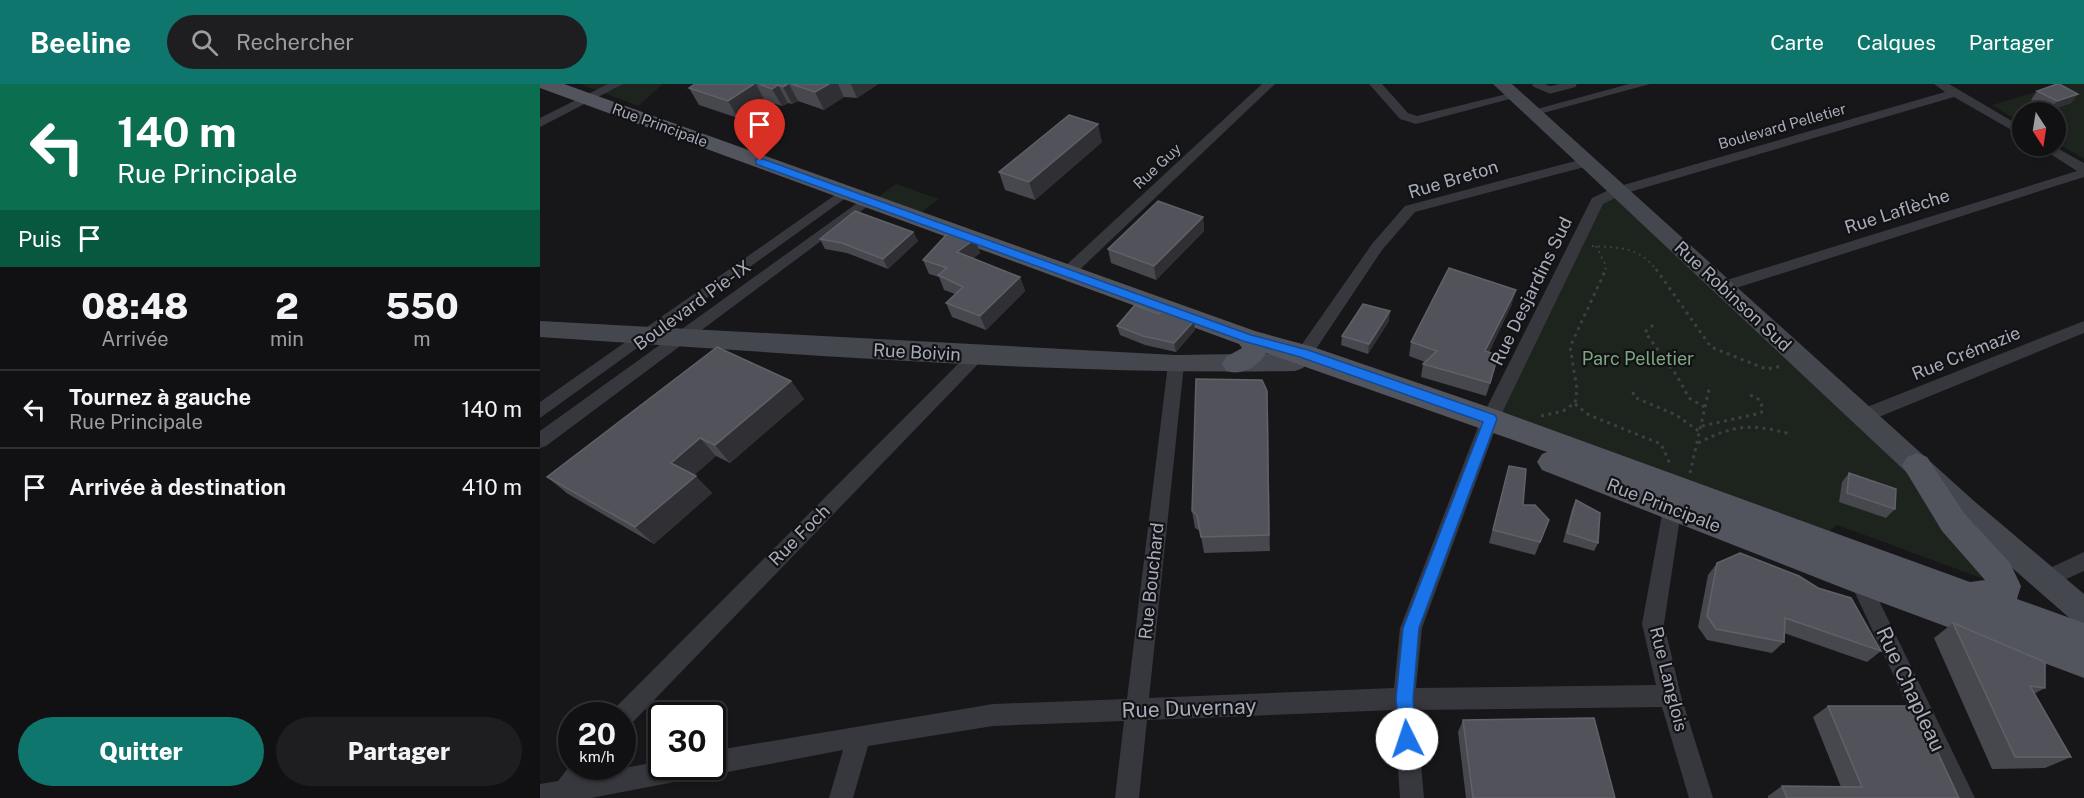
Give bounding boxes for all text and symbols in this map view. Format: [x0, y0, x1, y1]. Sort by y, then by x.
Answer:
search box [167, 15, 587, 69]
text: Beeline [30, 26, 131, 59]
icon: search [188, 26, 221, 59]
text: Rechercher [236, 29, 354, 55]
text: Carte [1770, 30, 1824, 55]
text: Calques [1857, 30, 1936, 55]
text: Partager [1969, 30, 2054, 55]
pin [734, 99, 785, 161]
street label: Rue Principale [610, 100, 710, 150]
street label: Boulevard Pelletier [1716, 100, 1848, 152]
north arrow [2012, 102, 2066, 156]
map controls [2012, 102, 2066, 156]
text: 140 m [117, 107, 237, 156]
icon: left [18, 108, 96, 186]
icon: arrive [743, 108, 776, 141]
street label: Rue Guy [1130, 140, 1184, 192]
street label: Rue Breton [1405, 155, 1501, 203]
text: Rue Principale [117, 157, 298, 189]
street label: Rue Laflèche [1842, 184, 1952, 238]
street label: Rue Desjardins Sud [1486, 213, 1576, 369]
icon: arrive [73, 222, 106, 255]
text: Puis [18, 226, 61, 252]
street label: Rue Robinson Sud [1670, 237, 1796, 355]
street label: Boulevard Pie-IX [630, 256, 754, 354]
text: 08:48 [81, 285, 189, 327]
text: 2 [275, 285, 299, 327]
text: 550 [385, 285, 459, 327]
street label: Rue Crémazie [1909, 322, 2023, 384]
text: Arrivée [101, 327, 169, 351]
text: min [270, 327, 304, 351]
text: m [413, 327, 431, 351]
street label: Rue Boivin [873, 339, 961, 365]
park label: Parc Pelletier [1582, 348, 1694, 369]
text: Tournez à gauche [69, 384, 251, 410]
icon: left [18, 393, 51, 426]
text: 140 m [461, 396, 522, 422]
text: Rue Principale [69, 410, 203, 434]
icon: arrive [18, 471, 51, 504]
text: Arrivée à destination [69, 474, 286, 500]
text: 410 m [461, 474, 522, 500]
street label: Rue Principale [1604, 474, 1724, 536]
street label: Rue Foch [764, 500, 834, 570]
street label: Rue Bouchard [1134, 522, 1168, 640]
street label: Rue Chapleau [1871, 622, 1951, 756]
street label: Rue Langlois [1646, 624, 1692, 734]
street label: Rue Duvernay [1121, 693, 1257, 723]
speed limit sign: 30 [648, 702, 726, 780]
position arrow [1375, 707, 1439, 771]
text: 20 [578, 716, 616, 752]
button: Quitter [18, 717, 264, 786]
button: Partager [276, 717, 522, 786]
text: km/h [579, 748, 615, 765]

